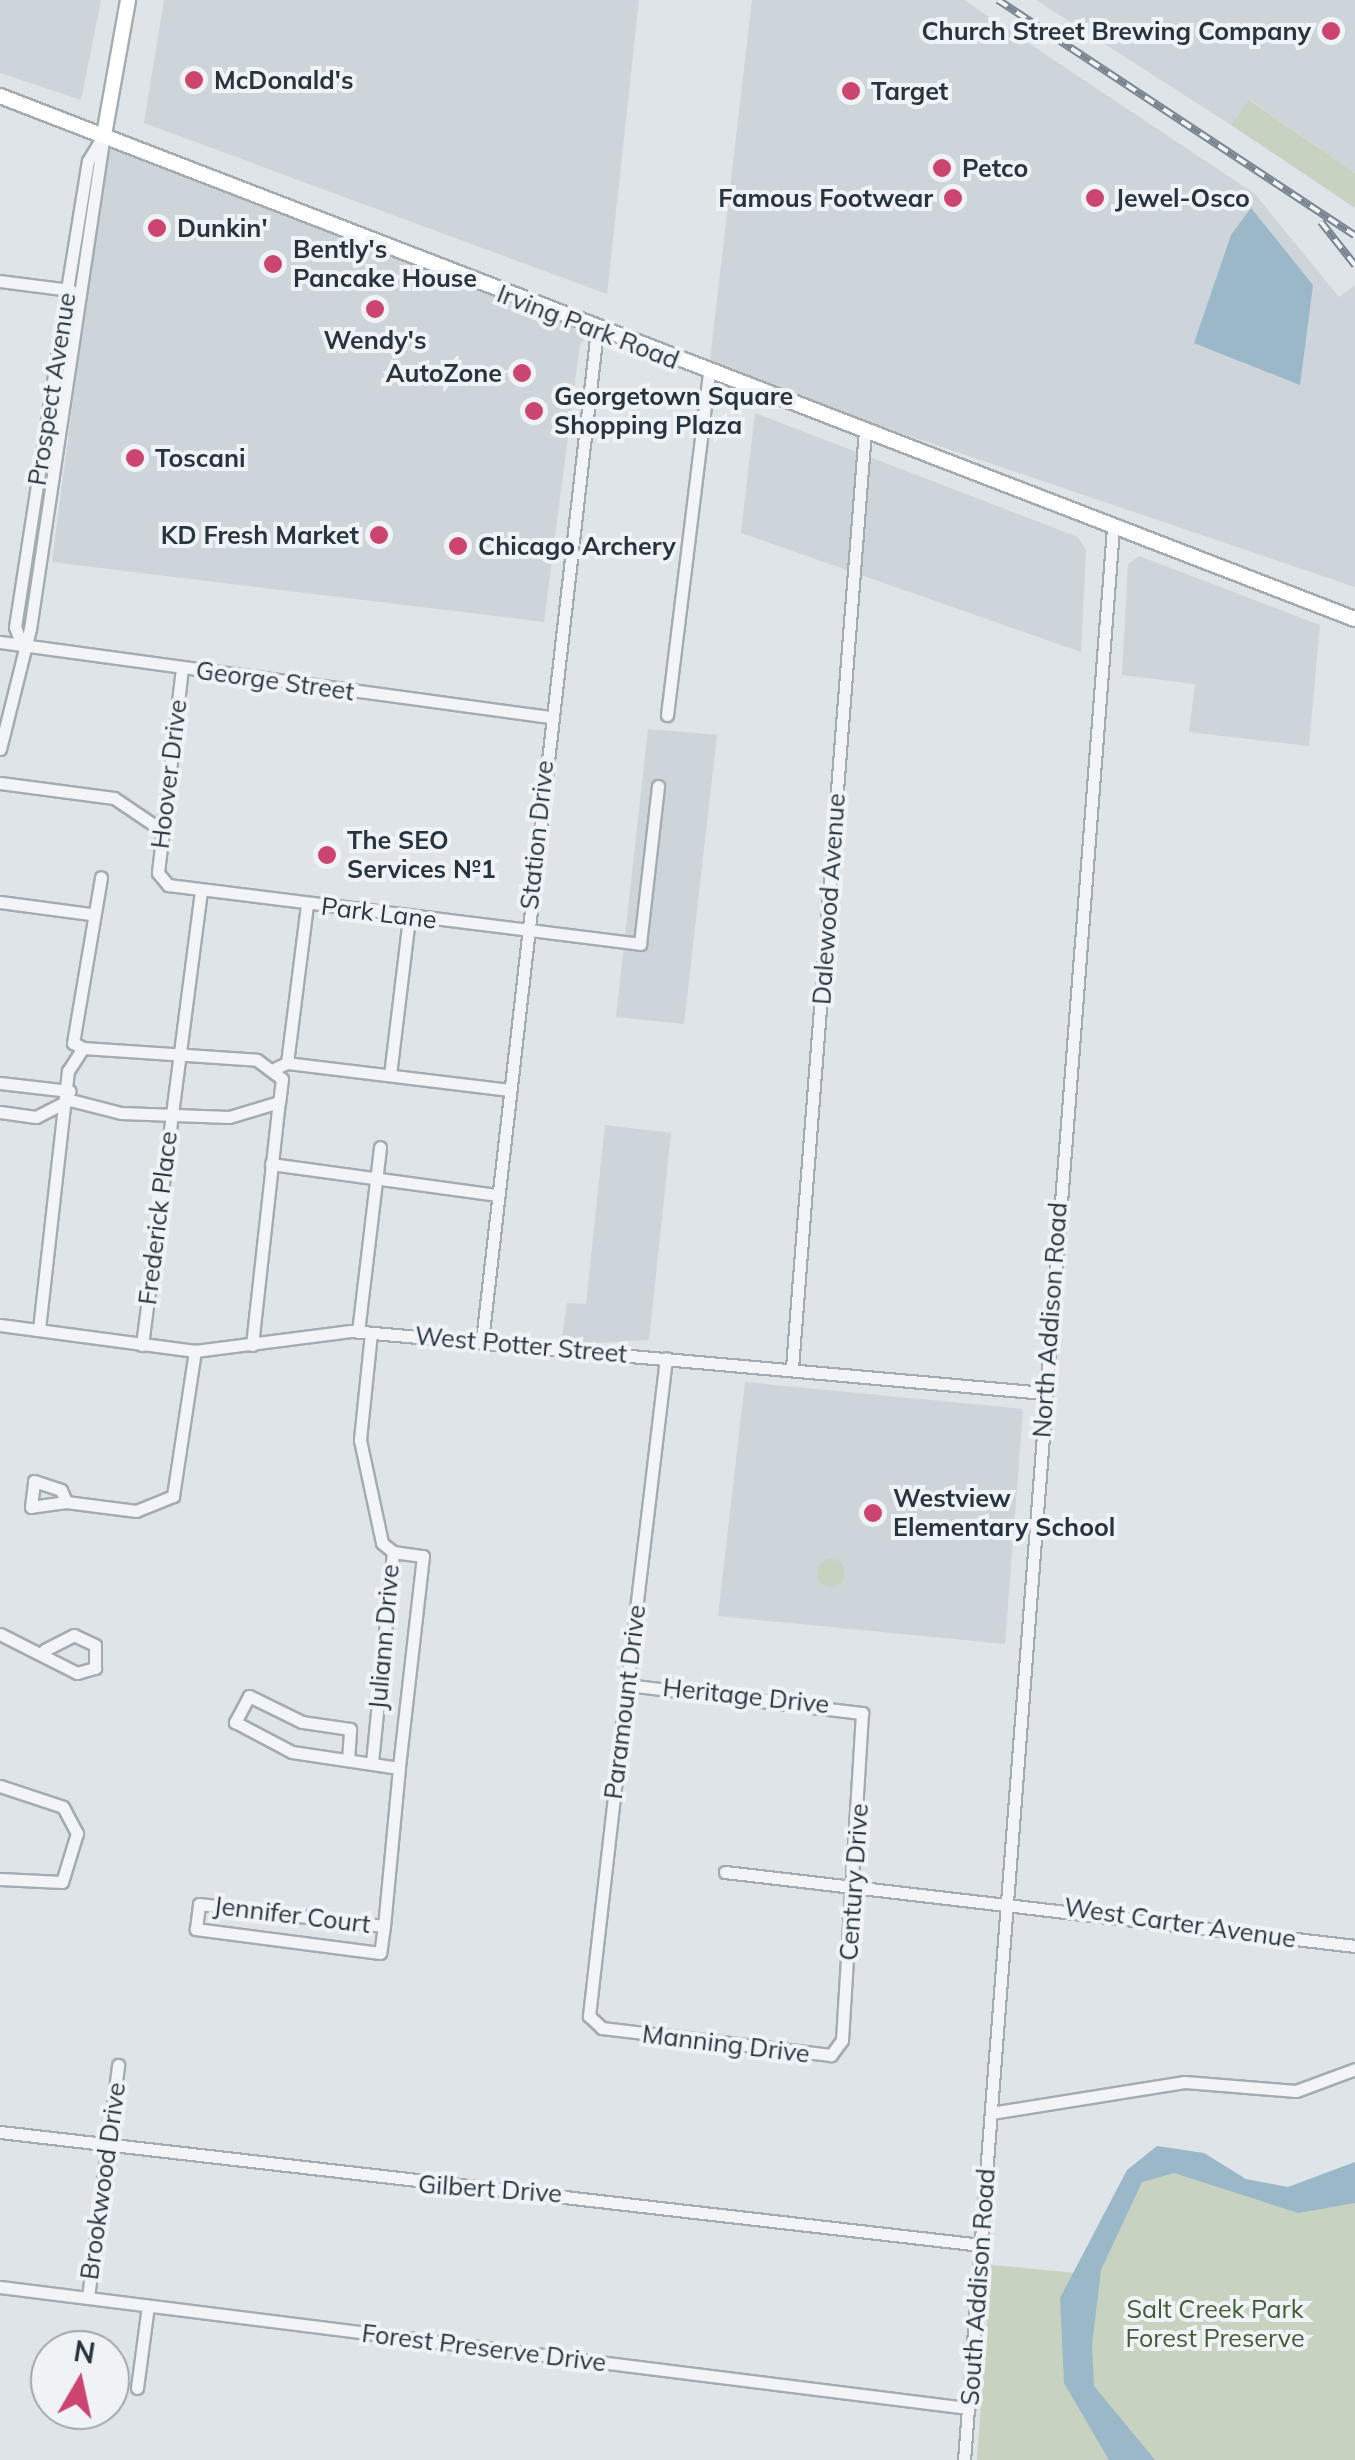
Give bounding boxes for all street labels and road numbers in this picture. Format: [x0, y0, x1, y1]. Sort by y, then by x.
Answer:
street label: Irving Park Road [493, 279, 683, 375]
street label: Prospect Avenue [22, 290, 82, 488]
street label: George Street [194, 655, 356, 707]
street label: Hoover Drive [145, 698, 193, 850]
street label: Station Drive [514, 759, 560, 911]
street label: Dalewood Avenue [807, 792, 851, 1006]
street label: Park Lane [320, 891, 438, 935]
street label: Frederick Place [132, 1129, 184, 1307]
street label: North Addison Road [1027, 1201, 1073, 1439]
street label: West Potter Street [414, 1321, 628, 1369]
street label: Juliann Drive [363, 1563, 405, 1711]
street label: Paramount Drive [598, 1603, 652, 1801]
street label: Heritage Drive [661, 1672, 831, 1720]
street label: Century Drive [834, 1802, 874, 1962]
street label: Jennifer Court [212, 1890, 372, 1940]
street label: West Carter Avenue [1062, 1892, 1298, 1954]
street label: Manning Drive [641, 2019, 811, 2069]
street label: Brookwood Drive [74, 2080, 132, 2282]
street label: South Addison Road [955, 2167, 1001, 2407]
street label: Gilbert Drive [417, 2169, 563, 2209]
street label: Forest Preserve Drive [360, 2318, 608, 2378]

